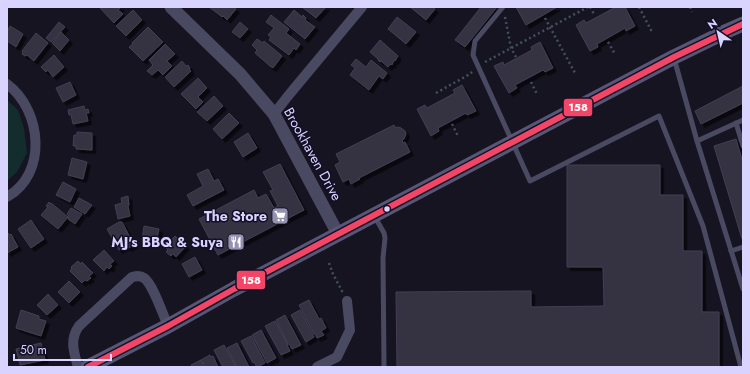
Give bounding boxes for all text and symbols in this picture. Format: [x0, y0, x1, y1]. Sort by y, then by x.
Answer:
north arrow [698, 12, 738, 52]
text: N [704, 15, 721, 33]
line badge: 158 [563, 98, 593, 117]
text: 158 [568, 99, 588, 115]
street label: Brookhaven Drive [279, 104, 347, 204]
unlabelled marker [382, 204, 392, 214]
place label: The Store [204, 206, 267, 226]
supermarket icon: The Store [270, 206, 290, 226]
place label: MJ's BBQ & Suya [111, 232, 223, 252]
restaurant icon: MJ's BBQ & Suya [226, 232, 246, 252]
line badge: 158 [236, 270, 266, 290]
text: 158 [241, 272, 261, 288]
scale bar [14, 336, 111, 362]
text: 50 m [20, 341, 47, 359]

